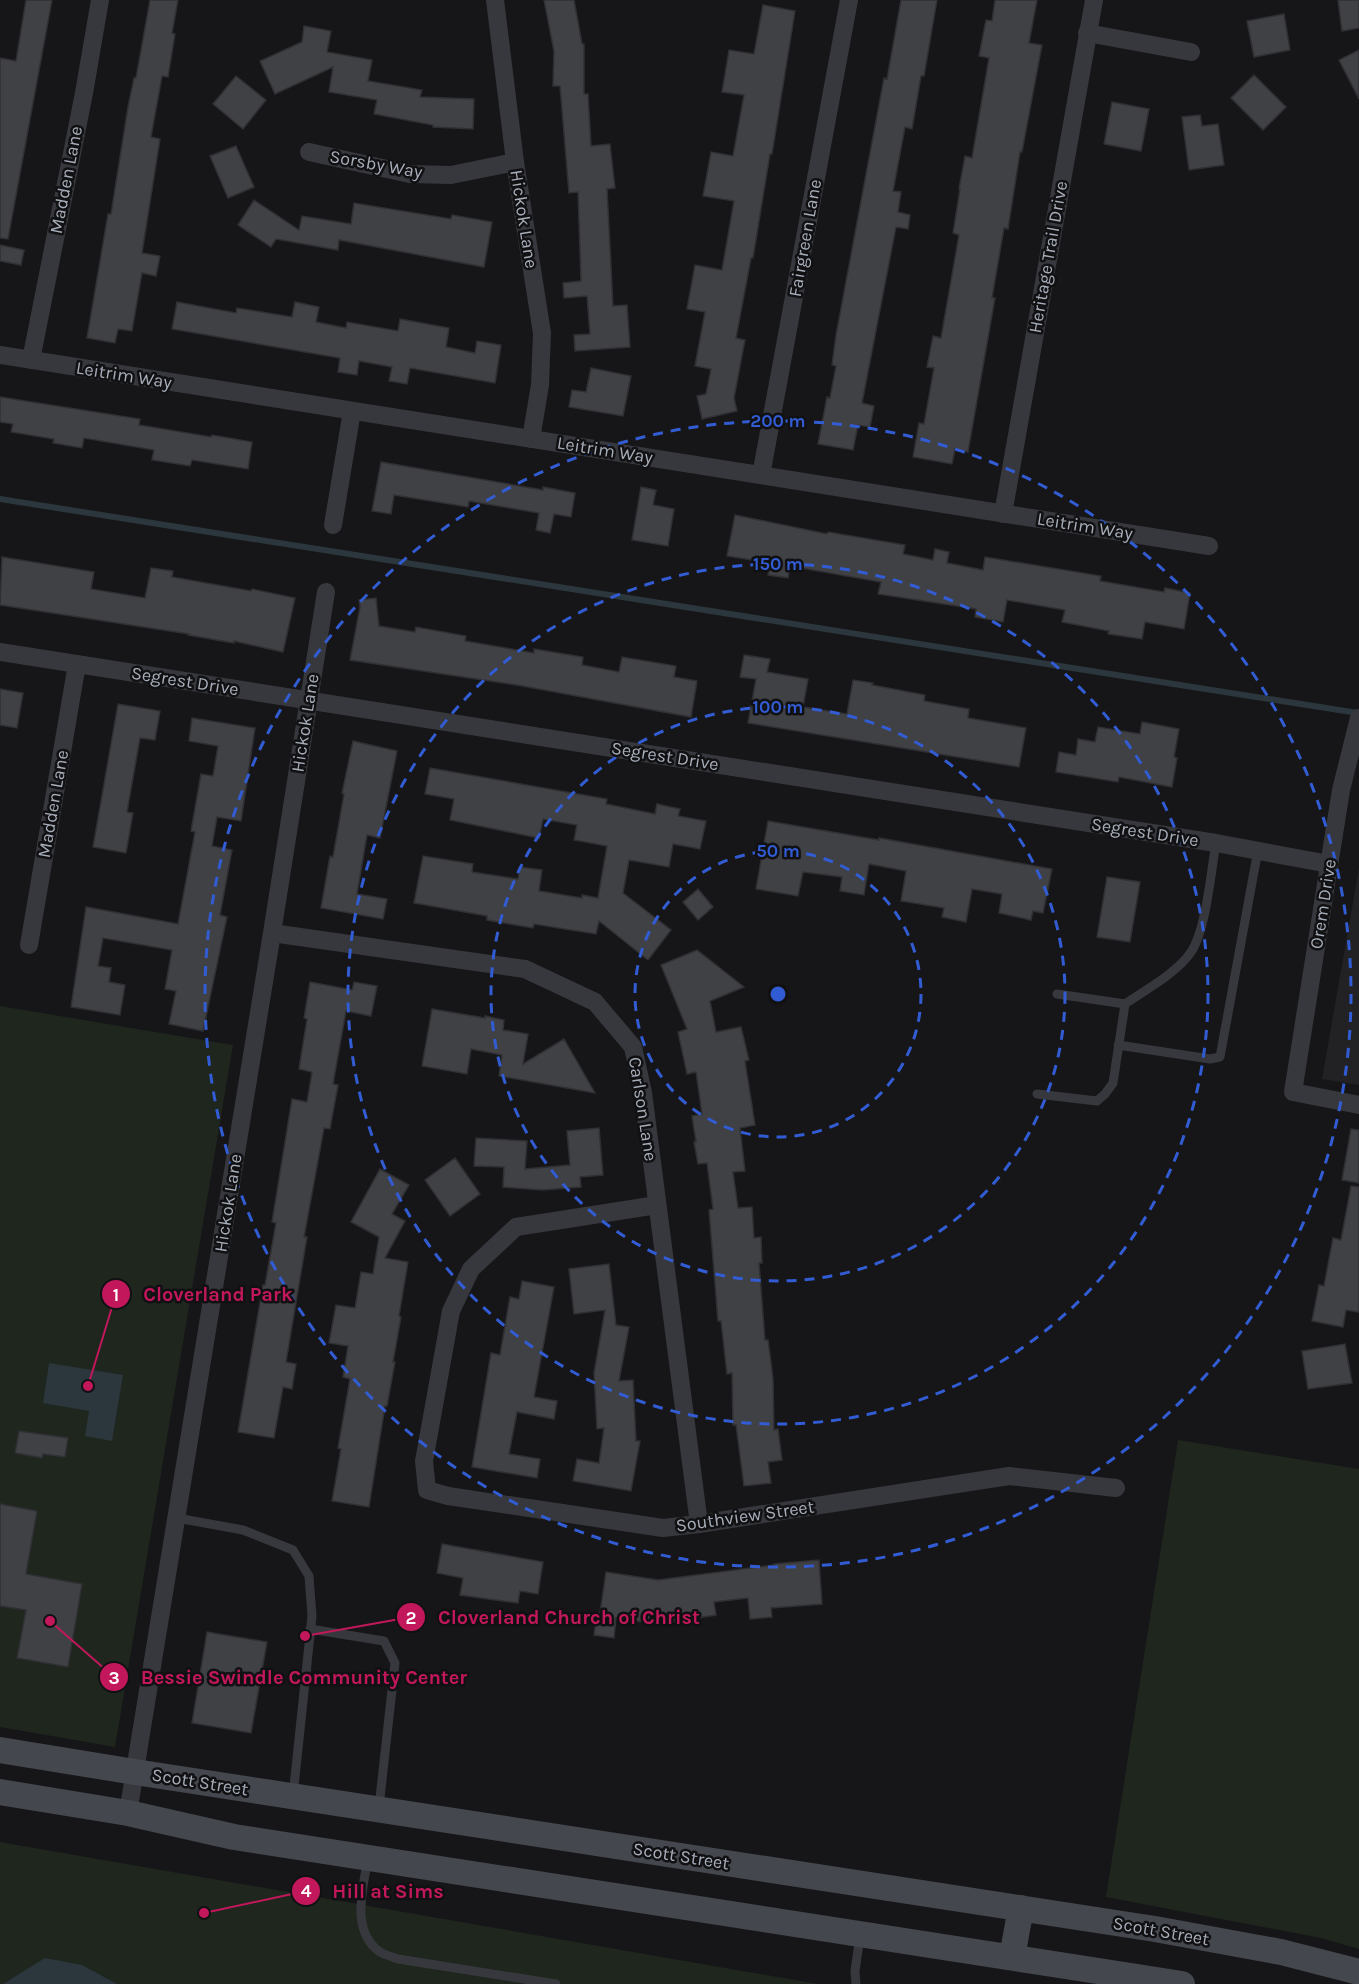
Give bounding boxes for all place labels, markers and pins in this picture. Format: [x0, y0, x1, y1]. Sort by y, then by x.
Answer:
centre of rings [768, 984, 788, 1004]
callout: Cloverland Park [101, 1275, 305, 1313]
callout: Cloverland Church of Christ [396, 1598, 712, 1636]
callout: Bessie Swindle Community Center [99, 1658, 479, 1696]
callout: Hill at Sims [291, 1872, 456, 1910]

